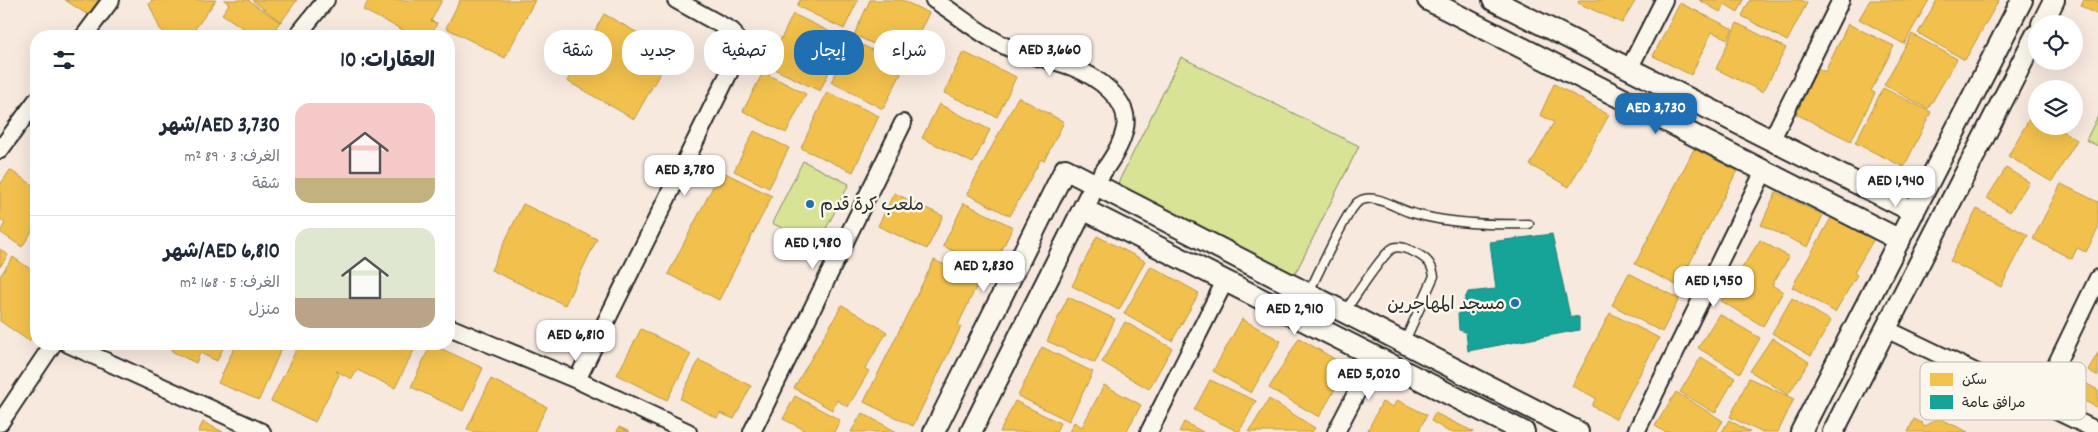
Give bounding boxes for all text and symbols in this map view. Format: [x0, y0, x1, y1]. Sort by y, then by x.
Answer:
map controls [2028, 15, 2083, 135]
button: locate [2028, 15, 2083, 70]
chip: شقة [544, 30, 612, 75]
chip: جديد [622, 30, 694, 75]
chip: تصفية [704, 30, 784, 75]
chip: إيجار [794, 30, 864, 75]
chip: شراء [874, 30, 945, 75]
pin: AED 3,660 [993, 34, 1107, 77]
text: AED 3,660 [1019, 39, 1081, 62]
icon: filters [50, 46, 78, 74]
text: العقارات: 10 [340, 47, 435, 77]
button: layers [2028, 80, 2083, 135]
pin: AED 3,730 [1599, 92, 1713, 135]
text: AED 3,730 [1626, 97, 1686, 120]
text: AED 3,730/شهر [160, 112, 280, 142]
icon: home [335, 123, 395, 183]
text: الغرف: 3 · 89 m² [184, 146, 280, 169]
pin: AED 3,780 [628, 154, 742, 197]
text: AED 3,780 [655, 159, 715, 182]
pin: AED 1,940 [1839, 166, 1953, 208]
text: AED 1,940 [1867, 170, 1925, 193]
text: شقة [252, 173, 280, 196]
place label: ملعب كرة قدم [820, 194, 924, 219]
marker: ملعب كرة قدم [804, 198, 816, 210]
pin: AED 1,980 [756, 228, 870, 270]
text: AED 1,980 [785, 232, 841, 255]
text: AED 6,810/شهر [164, 238, 280, 268]
icon: home [335, 248, 395, 308]
pin: AED 2,830 [927, 250, 1041, 293]
text: AED 2,830 [954, 255, 1014, 278]
pin: AED 1,950 [1657, 266, 1771, 308]
text: AED 1,950 [1685, 270, 1743, 293]
text: الغرف: 5 · 168 m² [180, 272, 280, 295]
place label: مسجد المهاجرين [1387, 293, 1505, 318]
pin: AED 2,910 [1238, 294, 1352, 336]
marker: مسجد المهاجرين [1509, 297, 1521, 309]
text: AED 2,910 [1266, 298, 1324, 321]
text: منزل [248, 299, 280, 322]
pin: AED 6,810 [519, 320, 633, 362]
text: AED 6,810 [547, 324, 605, 347]
pin: AED 5,020 [1312, 358, 1426, 401]
legend [1920, 362, 2086, 420]
text: AED 5,020 [1338, 363, 1400, 386]
text: سكن [1962, 371, 1987, 391]
text: مرافق عامة [1962, 394, 2025, 414]

